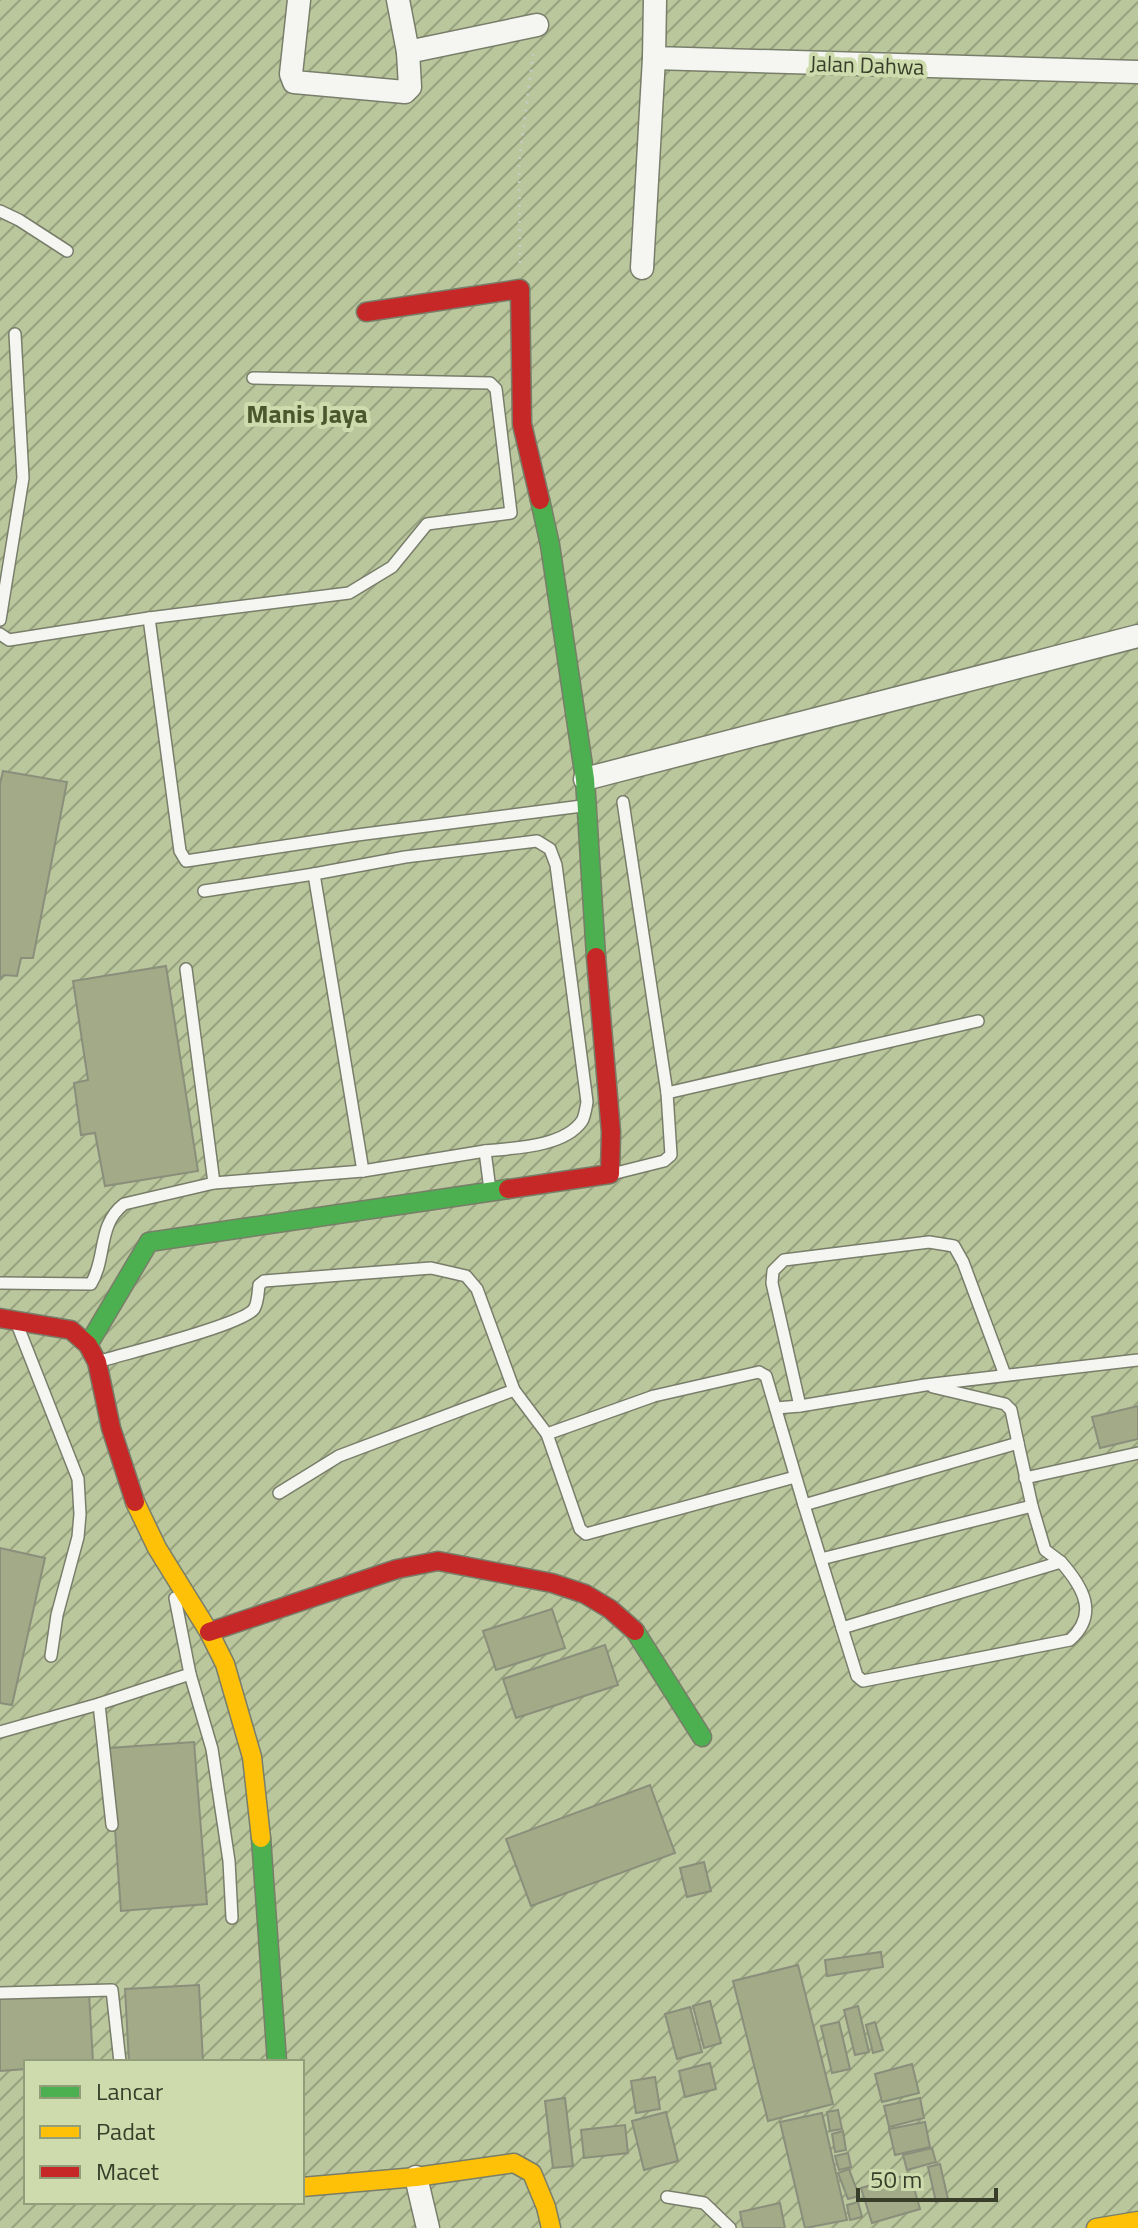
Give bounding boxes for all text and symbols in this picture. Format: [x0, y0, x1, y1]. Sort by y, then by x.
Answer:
street label: Jalan Dahwa [809, 46, 925, 84]
district label: Manis Jaya [246, 394, 368, 433]
legend [24, 2060, 304, 2204]
text: Lancar [96, 2073, 163, 2109]
text: Padat [96, 2113, 156, 2149]
scale bar [858, 2152, 996, 2202]
text: Macet [96, 2153, 160, 2189]
text: 50 m [870, 2161, 922, 2197]

